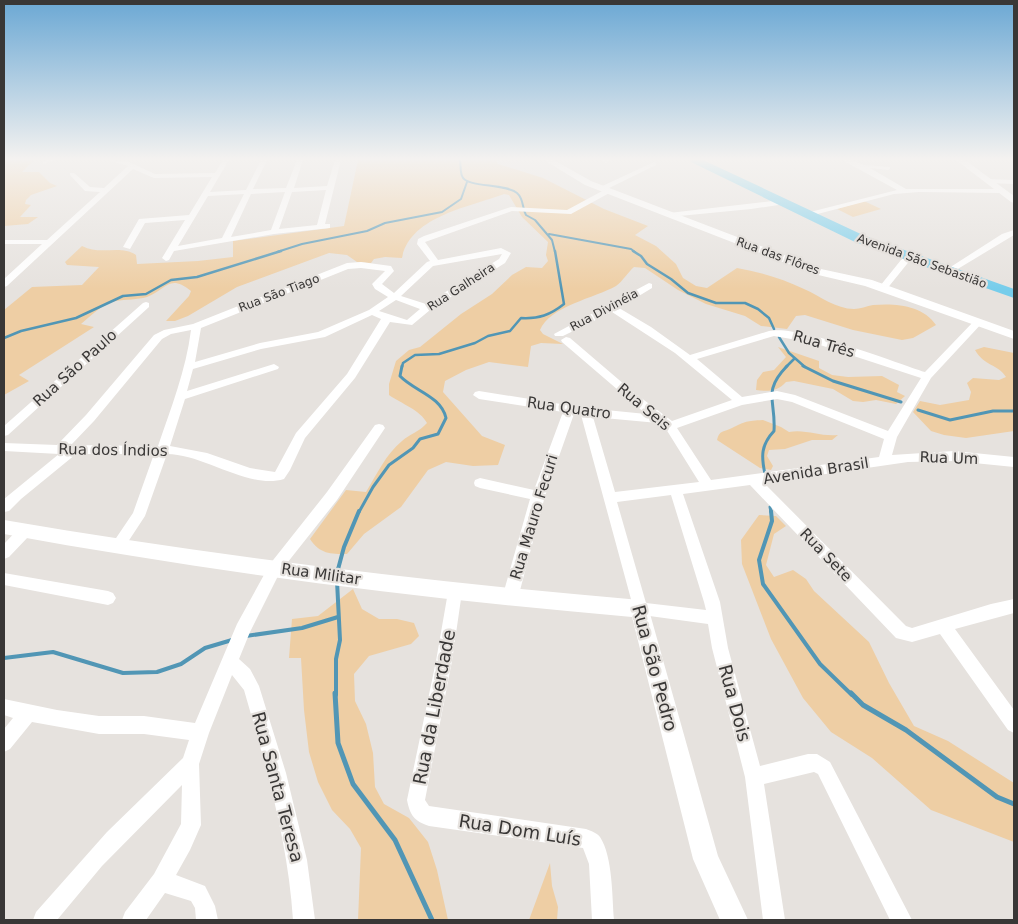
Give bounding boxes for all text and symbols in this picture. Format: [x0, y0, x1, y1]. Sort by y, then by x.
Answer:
street label: Avenida São Sebastião [855, 231, 989, 291]
street label: Rua das Flôres [734, 234, 822, 278]
street label: Rua Galheira [425, 260, 497, 314]
street label: Rua São Tiago [237, 271, 321, 315]
street label: Rua Divinéia [567, 286, 641, 334]
street label: Rua São Paulo [29, 326, 121, 410]
street label: Rua Três [791, 327, 857, 361]
street label: Rua Seis [614, 380, 674, 435]
street label: Rua Quatro [526, 393, 612, 423]
street label: Rua dos Índios [58, 439, 168, 460]
street label: Rua Um [919, 448, 979, 468]
street label: Rua Mauro Fecuri [506, 452, 562, 582]
street label: Avenida Brasil [762, 454, 870, 488]
street label: Rua Sete [796, 525, 856, 585]
street label: Rua Militar [280, 560, 363, 589]
street label: Rua São Pedro [628, 603, 682, 733]
street label: Rua da Liberdade [409, 628, 459, 786]
street label: Rua Dois [715, 662, 755, 744]
street label: Rua Santa Teresa [248, 709, 308, 865]
street label: Rua Dom Luís [457, 810, 583, 850]

